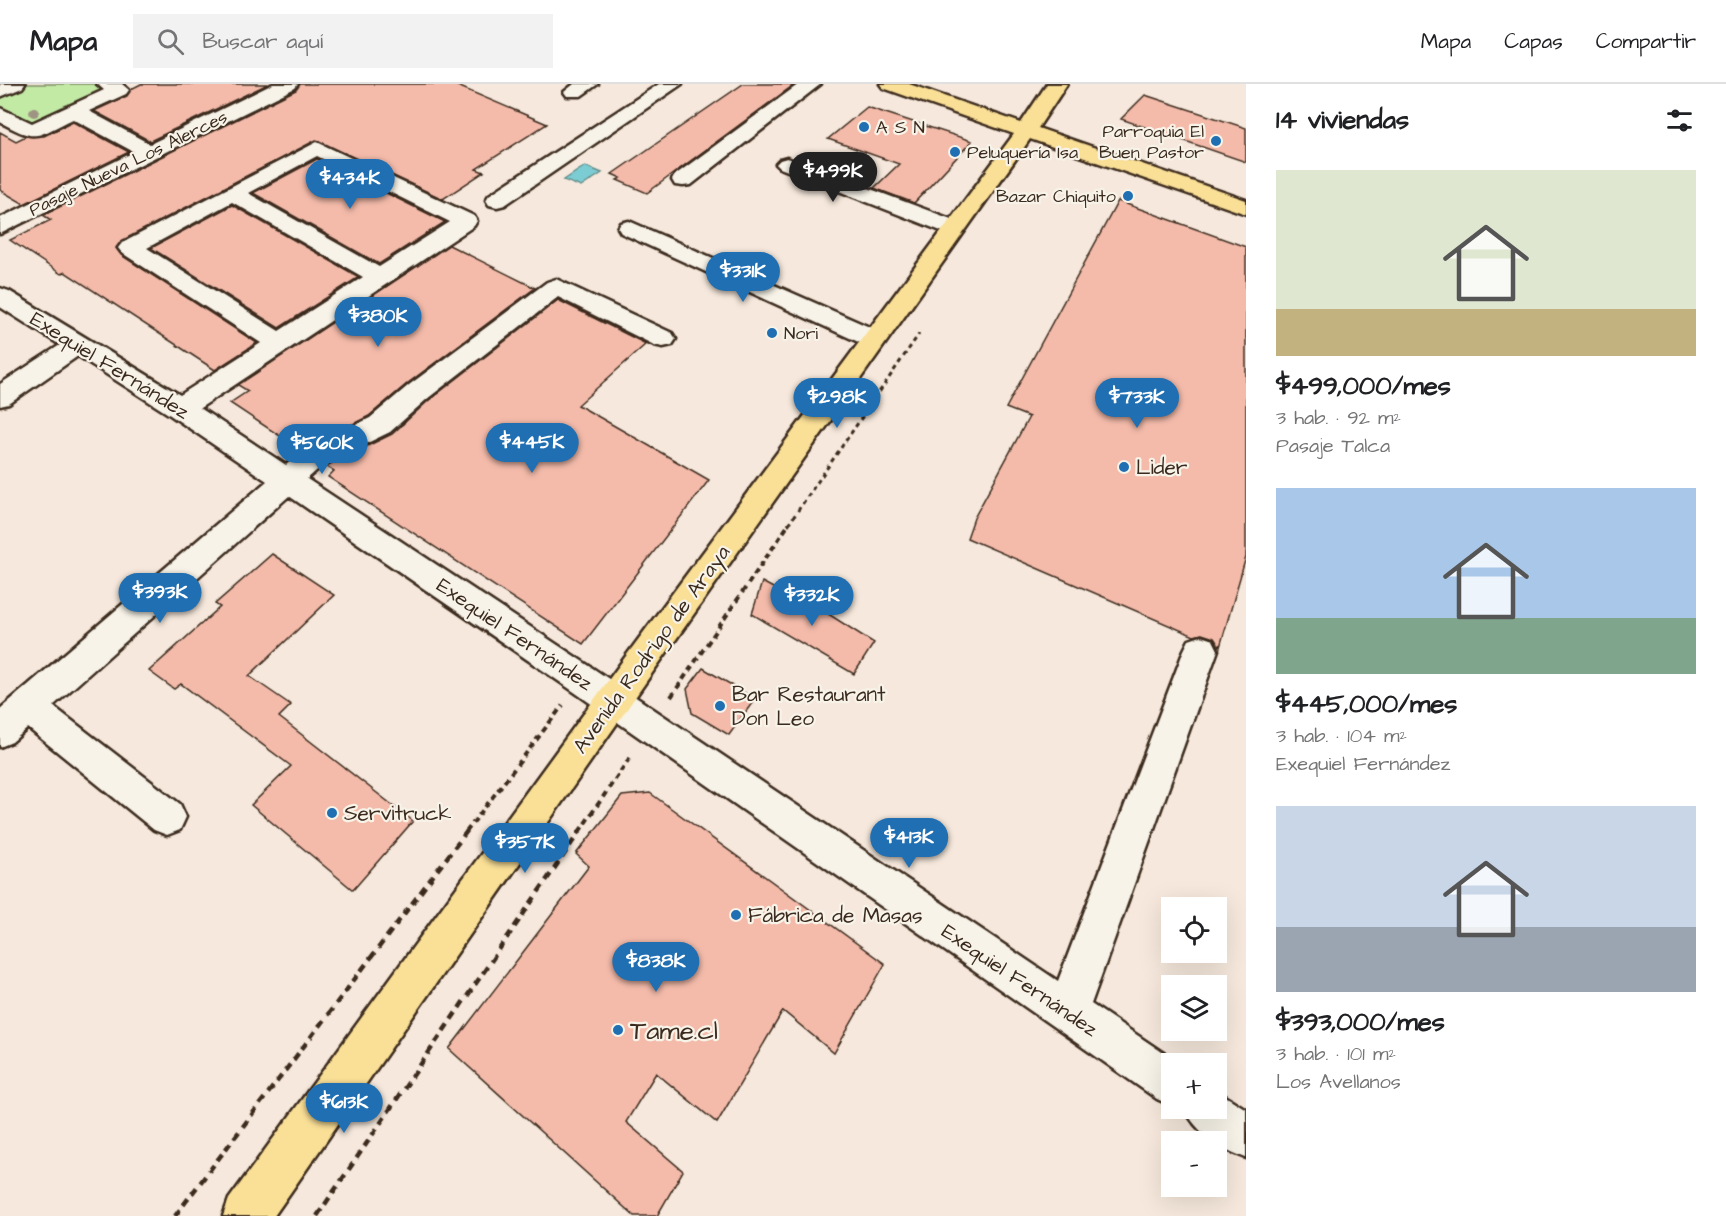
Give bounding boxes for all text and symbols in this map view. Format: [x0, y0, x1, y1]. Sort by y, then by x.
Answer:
search box [133, 14, 553, 68]
text: Mapa [30, 22, 97, 61]
icon: search [154, 25, 187, 58]
text: Buscar aquí [202, 26, 323, 57]
text: Mapa [1421, 27, 1471, 56]
text: Capas [1504, 27, 1563, 56]
text: Compartir [1596, 27, 1696, 56]
text: 14 viviendas [1276, 102, 1409, 138]
street label: Pasaje Nueva Los Alerces [25, 104, 232, 222]
icon: filters [1663, 104, 1696, 137]
place label: A S N [876, 115, 925, 140]
place label: Parroquia El Buen Pastor [1099, 119, 1204, 165]
marker: A S N [857, 120, 871, 134]
marker: Parroquia El Buen Pastor [1209, 134, 1223, 148]
place label: Peluquería Isa [967, 140, 1078, 165]
marker: Peluquería Isa [948, 145, 962, 159]
pin: $499K [791, 152, 875, 203]
text: $499K [803, 157, 863, 185]
pin: $434K [308, 159, 392, 210]
text: $434K [320, 164, 380, 192]
place label: Bazar Chiquito [996, 184, 1116, 209]
marker: Bazar Chiquito [1121, 189, 1135, 203]
icon: home [1432, 209, 1540, 317]
pin: $331K [701, 252, 785, 303]
text: $331K [720, 257, 766, 285]
pin: $380K [336, 297, 420, 348]
text: $380K [348, 302, 408, 330]
street label: Exequiel Fernández [24, 305, 196, 427]
place label: Nori [784, 321, 818, 346]
marker: Nori [765, 326, 779, 340]
text: $499,000/mes [1276, 368, 1451, 404]
pin: $298K [795, 378, 879, 429]
pin: $733K [1095, 378, 1179, 429]
text: $298K [807, 383, 867, 411]
text: $733K [1109, 383, 1165, 411]
text: 3 hab. · 92 m² [1276, 404, 1401, 432]
pin: $445K [490, 423, 574, 474]
pin: $560K [280, 424, 364, 475]
text: $445K [500, 428, 564, 456]
text: $560K [291, 429, 353, 457]
text: Pasaje Talca [1276, 432, 1390, 460]
place label: Lider [1136, 453, 1188, 482]
marker: Lider [1117, 460, 1131, 474]
icon: home [1432, 527, 1540, 635]
street label: Avenida Rodrigo de Araya [566, 539, 739, 761]
street label: Exequiel Fernández [431, 571, 599, 698]
pin: $393K [118, 573, 202, 624]
pin: $332K [770, 576, 854, 627]
text: $393K [133, 578, 187, 606]
text: $332K [784, 581, 840, 609]
place label: Bar Restaurant Don Leo [732, 680, 886, 733]
text: $445,000/mes [1276, 686, 1457, 722]
marker: Bar Restaurant Don Leo [713, 699, 727, 713]
text: 3 hab. · 104 m² [1276, 722, 1407, 750]
text: Exequiel Fernández [1276, 750, 1450, 778]
place label: Servitruck [344, 799, 452, 828]
marker: Servitruck [325, 806, 339, 820]
pin: $413K [867, 818, 951, 869]
pin: $357K [483, 823, 567, 874]
text: $413K [884, 823, 934, 851]
text: $357K [495, 828, 555, 856]
icon: home [1432, 845, 1540, 953]
map controls [1161, 897, 1227, 1197]
button: locate [1161, 897, 1227, 963]
place label: Fábrica de Masas [748, 901, 923, 930]
marker: Fábrica de Masas [729, 908, 743, 922]
street label: Exequiel Fernández [936, 917, 1104, 1044]
pin: $838K [614, 942, 698, 993]
text: $838K [626, 947, 686, 975]
button: layers [1161, 975, 1227, 1041]
text: $393,000/mes [1276, 1004, 1445, 1040]
place label: Tame.cl [630, 1013, 718, 1049]
marker: Tame.cl [611, 1023, 625, 1037]
text: 3 hab. · 101 m² [1276, 1040, 1396, 1068]
button: + [1161, 1053, 1227, 1119]
text: Los Avellanos [1276, 1068, 1401, 1096]
pin: $613K [302, 1083, 386, 1134]
text: $613K [320, 1088, 368, 1116]
button: − [1161, 1131, 1227, 1197]

